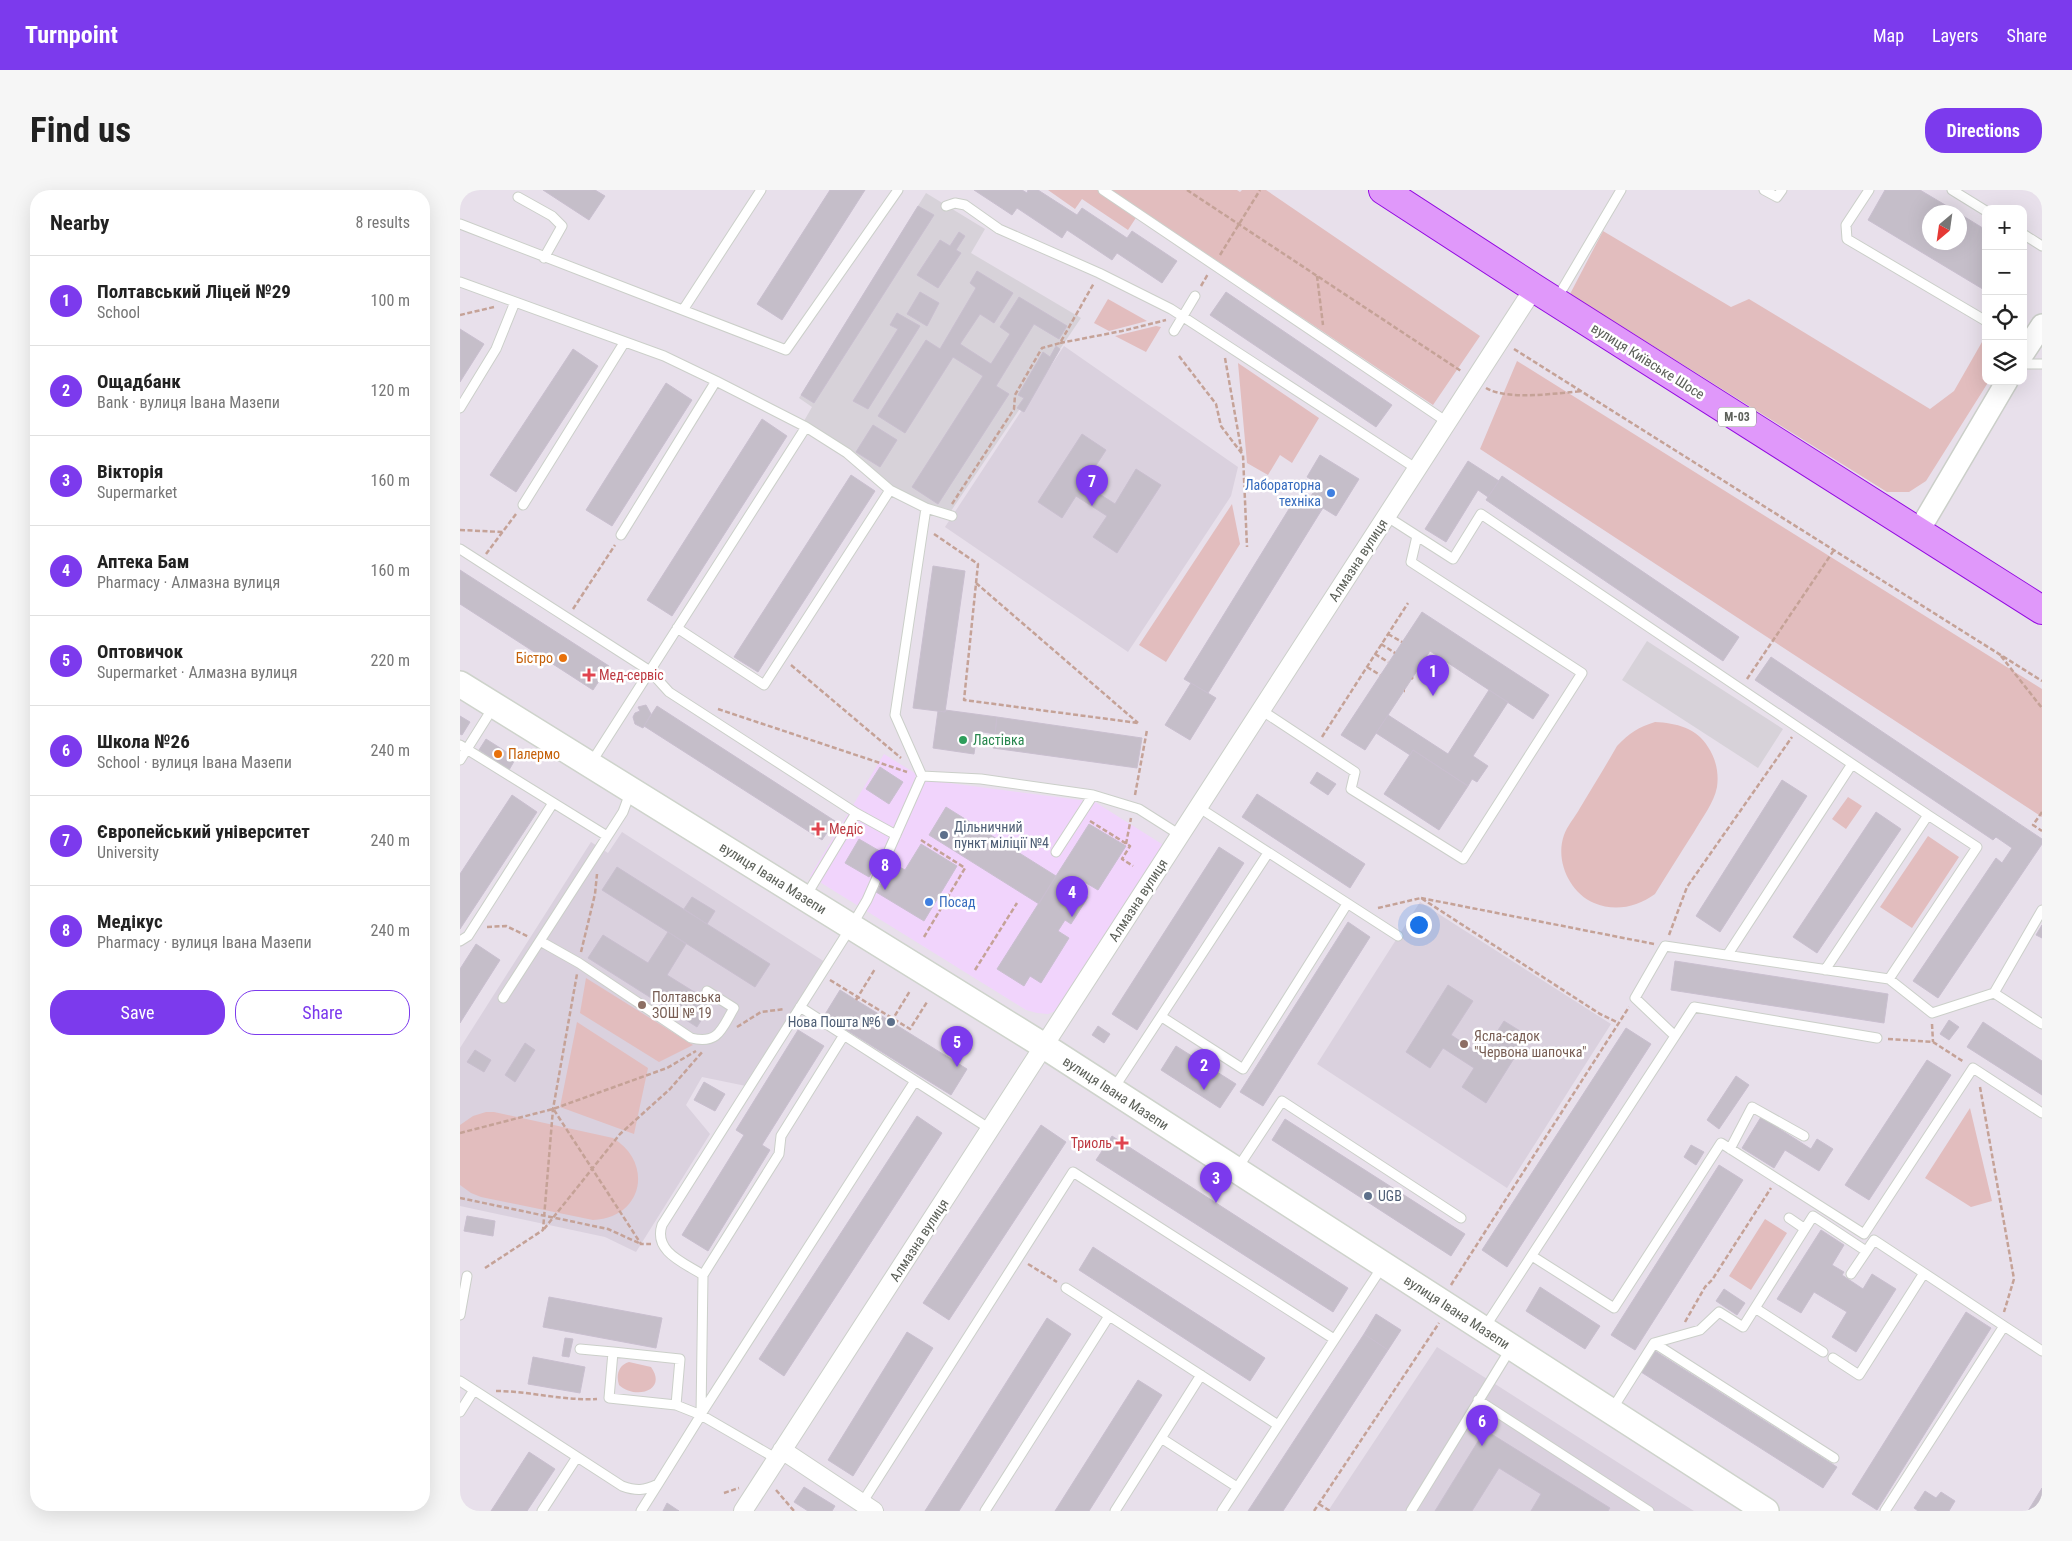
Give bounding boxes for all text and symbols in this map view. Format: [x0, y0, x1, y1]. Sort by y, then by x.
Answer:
text: Turnpoint [25, 21, 118, 49]
text: Map [1873, 25, 1904, 46]
text: Layers [1932, 25, 1979, 46]
text: Share [2007, 25, 2047, 46]
button: Directions [1925, 108, 2042, 153]
text: Find us [30, 110, 131, 151]
north arrow [1922, 205, 1967, 250]
map controls [1982, 205, 2027, 385]
button: + [1982, 205, 2027, 250]
text: Nearby [50, 211, 109, 235]
text: 8 results [355, 213, 410, 232]
button: − [1982, 250, 2027, 295]
text: Полтавський Ліцей №29 [97, 280, 291, 303]
text: 1 [62, 291, 70, 310]
text: 100 m [371, 291, 410, 310]
button: locate [1982, 295, 2027, 340]
text: School [97, 303, 140, 322]
street label: вулиця Київське Шосе [1588, 320, 1708, 403]
button: layers [1982, 340, 2027, 385]
text: Ощадбанк [97, 370, 181, 393]
text: 2 [62, 381, 70, 400]
text: 120 m [371, 381, 410, 400]
text: Bank · вулиця Івана Мазепи [97, 393, 280, 412]
road number: М-03 [1718, 408, 1756, 426]
text: Вікторія [97, 460, 163, 483]
pin: 7 [1076, 465, 1108, 506]
text: 3 [62, 471, 70, 490]
text: 160 m [371, 471, 410, 490]
place label: Лабораторна техніка [1245, 477, 1321, 509]
text: Supermarket [97, 483, 177, 502]
marker: Лабораторна техніка [1325, 487, 1337, 499]
street label: Алмазна вулиця [1325, 516, 1391, 604]
text: Аптека Бам [97, 550, 189, 573]
text: 4 [62, 561, 70, 580]
text: 160 m [371, 561, 410, 580]
text: Pharmacy · Алмазна вулиця [97, 573, 280, 592]
text: Оптовичок [97, 640, 183, 663]
place label: Бістро [516, 650, 553, 666]
text: 5 [62, 651, 70, 670]
text: 220 m [371, 651, 410, 670]
marker: Бістро [557, 652, 569, 664]
pin: 1 [1417, 655, 1449, 696]
text: Supermarket · Алмазна вулиця [97, 663, 297, 682]
place label: Мед-сервіс [599, 667, 664, 683]
marker: Мед-сервіс [583, 669, 595, 681]
text: Школа №26 [97, 730, 190, 753]
place label: Ластівка [973, 732, 1024, 748]
marker: Ластівка [957, 734, 969, 746]
text: 6 [62, 741, 70, 760]
text: 240 m [371, 741, 410, 760]
place label: Палермо [508, 746, 560, 762]
marker: Палермо [492, 748, 504, 760]
text: School · вулиця Івана Мазепи [97, 753, 292, 772]
place label: Дільничний пункт міліції №4 [954, 819, 1049, 851]
text: Європейський університет [97, 820, 310, 843]
place label: Медіс [829, 821, 863, 837]
marker: Медіс [811, 822, 825, 836]
marker: Дільничний пункт міліції №4 [938, 829, 950, 841]
text: 7 [62, 831, 70, 850]
text: 240 m [371, 831, 410, 850]
street label: вулиця Івана Мазепи [717, 839, 829, 917]
text: University [97, 843, 159, 862]
pin: 8 [869, 849, 901, 890]
street label: Алмазна вулиця [1105, 856, 1171, 944]
pin: 4 [1056, 876, 1088, 917]
place label: Посад [939, 894, 976, 910]
marker: Посад [923, 896, 935, 908]
text: Медікус [97, 910, 163, 933]
your location [1406, 912, 1432, 938]
text: 8 [62, 921, 70, 940]
text: 240 m [371, 921, 410, 940]
text: Pharmacy · вулиця Івана Мазепи [97, 933, 312, 952]
place label: Полтавська ЗОШ № 19 [652, 989, 721, 1021]
button: Save [50, 990, 225, 1035]
button: Share [235, 990, 410, 1035]
marker: Полтавська ЗОШ № 19 [636, 999, 648, 1011]
place label: Нова Пошта №6 [788, 1014, 881, 1030]
marker: Нова Пошта №6 [885, 1016, 897, 1028]
pin: 5 [941, 1026, 973, 1067]
place label: Ясла-садок "Червона шапочка" [1474, 1028, 1586, 1060]
marker: Ясла-садок "Червона шапочка" [1458, 1038, 1470, 1050]
pin: 2 [1188, 1049, 1220, 1090]
street label: вулиця Івана Мазепи [1060, 1053, 1172, 1133]
place label: Триоль [1071, 1135, 1112, 1151]
marker: Триоль [1116, 1137, 1128, 1149]
pin: 3 [1200, 1162, 1232, 1203]
place label: UGB [1378, 1188, 1402, 1204]
marker: UGB [1362, 1190, 1374, 1202]
street label: Алмазна вулиця [886, 1196, 952, 1284]
street label: вулиця Івана Мазепи [1401, 1272, 1513, 1352]
pin: 6 [1466, 1405, 1498, 1446]

